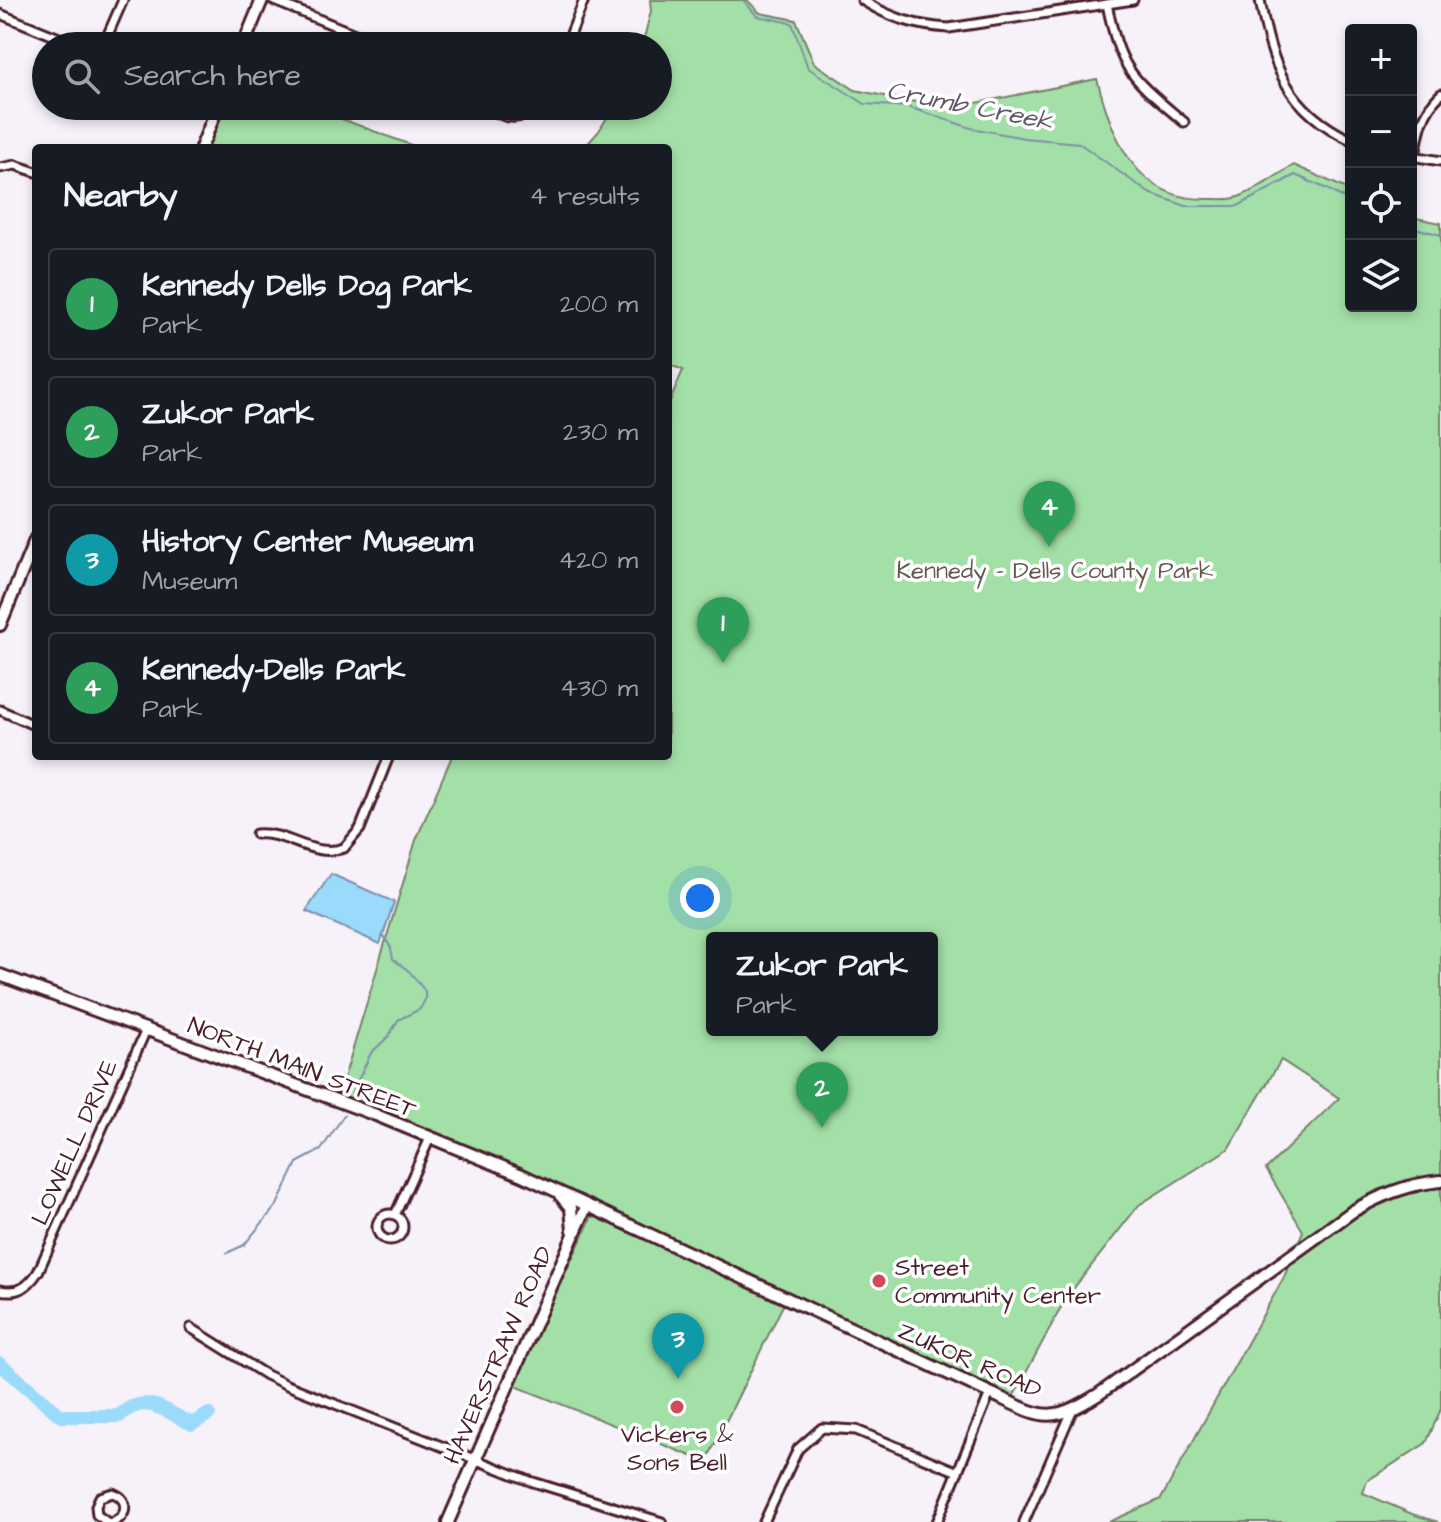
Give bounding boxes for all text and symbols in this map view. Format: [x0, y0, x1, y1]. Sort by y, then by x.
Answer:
map controls [1345, 24, 1417, 312]
button: + [1345, 24, 1417, 96]
search box [32, 32, 672, 120]
icon: search [60, 54, 104, 98]
text: Search here [124, 55, 301, 97]
water label: Crumb Creek [884, 72, 1057, 140]
button: − [1345, 96, 1417, 168]
button: locate [1345, 168, 1417, 240]
text: Nearby [64, 172, 178, 220]
text: 4 results [530, 178, 640, 214]
button: layers [1345, 240, 1417, 312]
text: Kennedy Dells Dog Park [142, 265, 472, 307]
text: 1 [90, 286, 94, 322]
text: 200 m [560, 286, 638, 322]
text: Park [142, 307, 202, 343]
text: Zukor Park [142, 393, 314, 435]
text: 2 [85, 414, 99, 450]
text: 230 m [563, 414, 638, 450]
text: Park [142, 435, 202, 471]
pin: 4 [1023, 481, 1075, 547]
text: History Center Museum [142, 521, 473, 563]
text: 3 [85, 542, 99, 578]
text: 420 m [558, 542, 638, 578]
park label: Kennedy - Dells County Park [896, 554, 1214, 589]
text: Museum [142, 563, 237, 599]
pin: 1 [697, 597, 749, 663]
text: Kennedy-Dells Park [142, 649, 405, 691]
text: 4 [83, 670, 101, 706]
text: 430 m [560, 670, 638, 706]
text: Park [142, 691, 202, 727]
your location [680, 878, 720, 918]
popup [706, 932, 938, 1036]
text: Zukor Park [736, 945, 908, 987]
text: Park [736, 987, 796, 1023]
street label: NORTH MAIN STREET [183, 1009, 421, 1127]
street label: LOWELL DRIVE [23, 1054, 127, 1231]
pin: 2 [796, 1062, 848, 1128]
street label: HAVERSTRAW ROAD [436, 1241, 562, 1470]
place label: Street Community Center [895, 1251, 1101, 1314]
marker: Street Community Center [870, 1272, 888, 1290]
pin: 3 [652, 1313, 704, 1379]
street label: ZUKOR ROAD [892, 1314, 1047, 1408]
marker: Vickers & Sons Bell [668, 1398, 686, 1416]
place label: Vickers & Sons Bell [621, 1418, 734, 1480]

